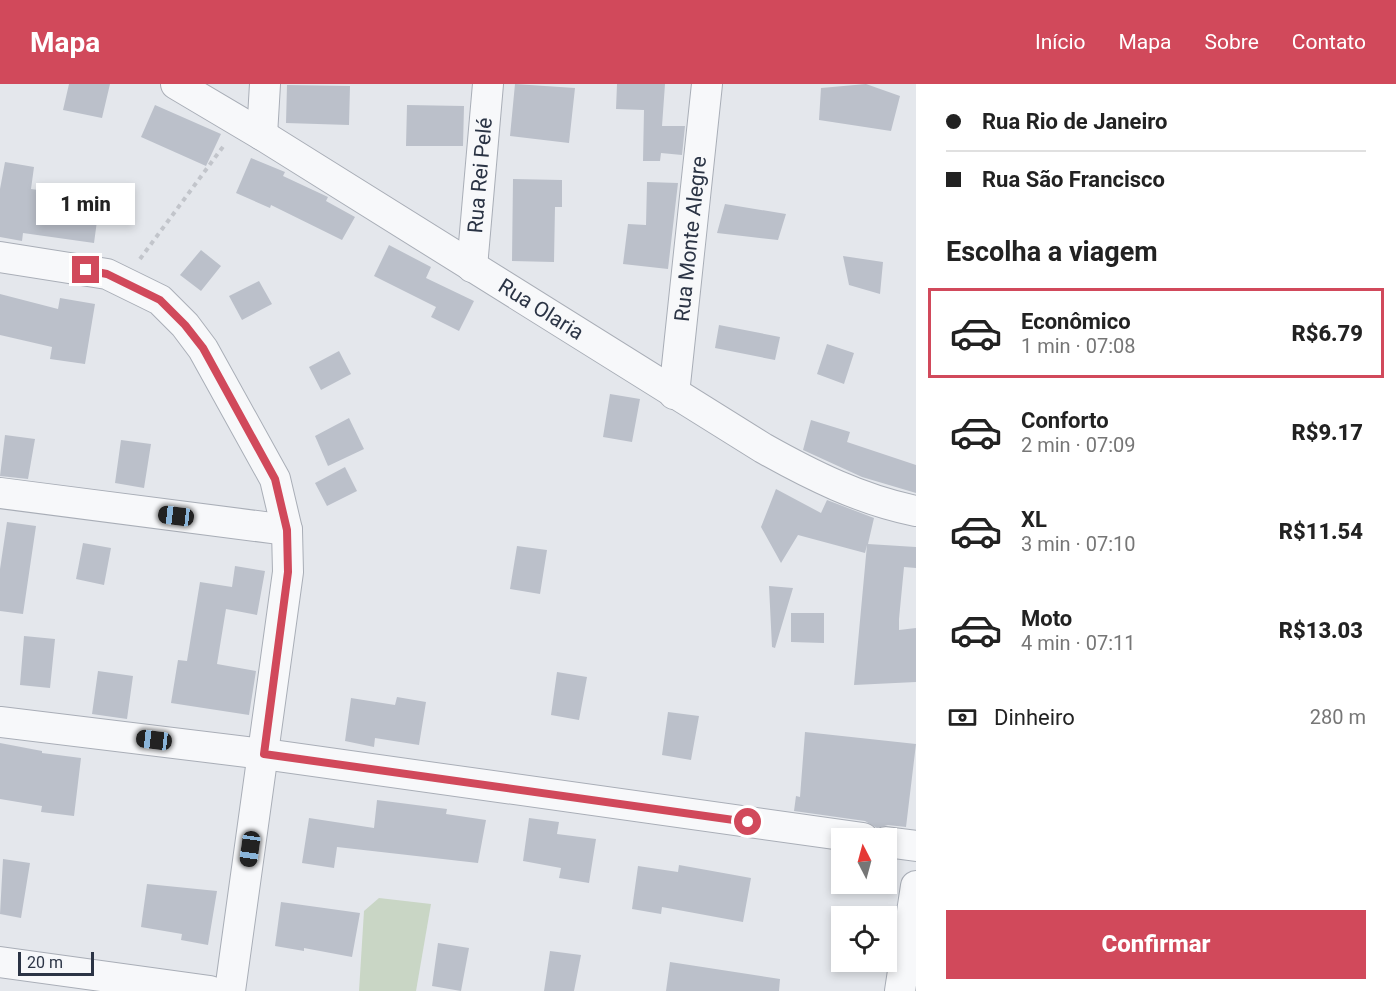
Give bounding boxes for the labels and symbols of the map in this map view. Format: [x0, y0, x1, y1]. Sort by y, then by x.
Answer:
street label: Rua Rei Pelé [463, 116, 497, 234]
street label: Rua Monte Alegre [670, 155, 711, 323]
callout: 1 min [36, 183, 136, 225]
route end [72, 256, 99, 283]
street label: Rua Olaria [494, 274, 588, 345]
car [157, 505, 195, 527]
car [135, 729, 173, 751]
route start [734, 808, 761, 835]
north arrow [831, 828, 897, 894]
car [239, 830, 261, 868]
scale bar [18, 949, 94, 976]

